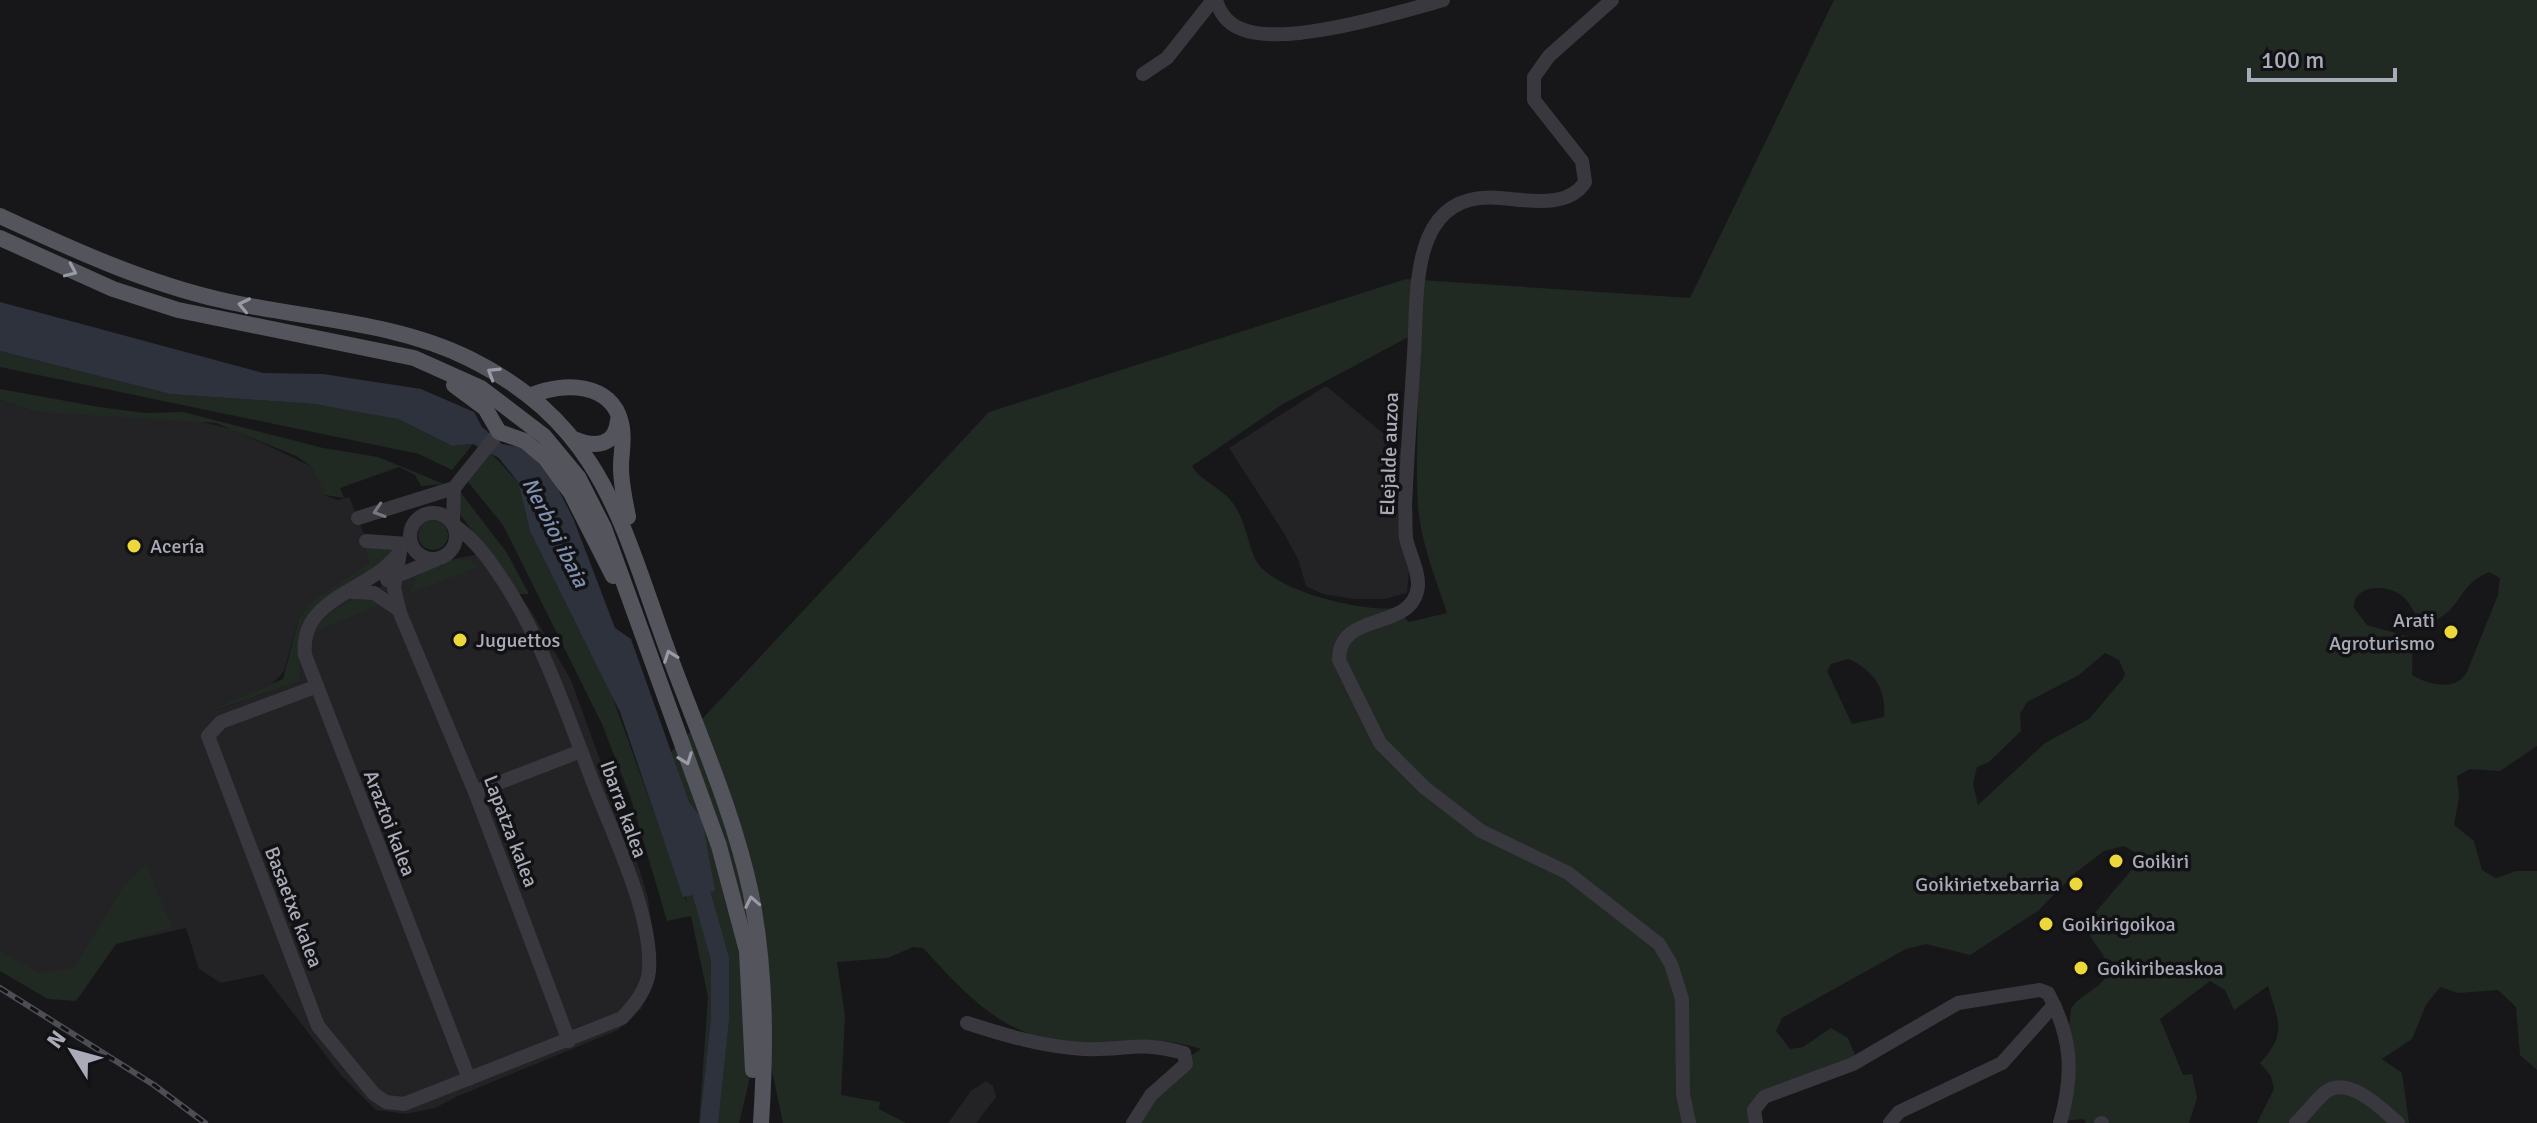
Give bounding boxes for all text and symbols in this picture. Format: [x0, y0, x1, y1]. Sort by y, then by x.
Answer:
scale bar [2249, 32, 2395, 82]
text: 100 m [2261, 45, 2324, 75]
one-way arrow [63, 261, 77, 277]
one-way arrow [238, 297, 252, 314]
one-way arrow [488, 367, 502, 382]
street label: Elejalde auzoa [1375, 392, 1404, 516]
water label: Nerbioi ibaia [516, 473, 595, 592]
one-way arrow [373, 501, 387, 517]
place label: Acería [150, 534, 205, 559]
marker: Acería [125, 537, 143, 555]
place label: Arati Agroturismo [2329, 608, 2435, 656]
marker: Arati Agroturismo [2442, 623, 2460, 641]
place label: Juguettos [476, 628, 561, 653]
marker: Juguettos [451, 631, 469, 649]
one-way arrow [663, 650, 680, 664]
one-way arrow [677, 751, 693, 765]
street label: Ibarra kalea [594, 757, 653, 861]
street label: Araztoi kalea [358, 767, 421, 880]
street label: Lapatza kalea [478, 772, 543, 891]
street label: Basaetxe kalea [259, 843, 328, 971]
place label: Goikiri [2132, 849, 2189, 874]
marker: Goikiri [2107, 852, 2125, 870]
place label: Goikirietxebarria [1915, 872, 2060, 897]
marker: Goikirietxebarria [2067, 875, 2085, 893]
one-way arrow [744, 896, 761, 910]
place label: Goikirigoikoa [2062, 912, 2176, 937]
marker: Goikirigoikoa [2037, 915, 2055, 933]
place label: Goikiribeaskoa [2097, 956, 2224, 981]
marker: Goikiribeaskoa [2072, 959, 2090, 977]
north arrow [32, 1011, 112, 1091]
text: N [41, 1025, 72, 1054]

